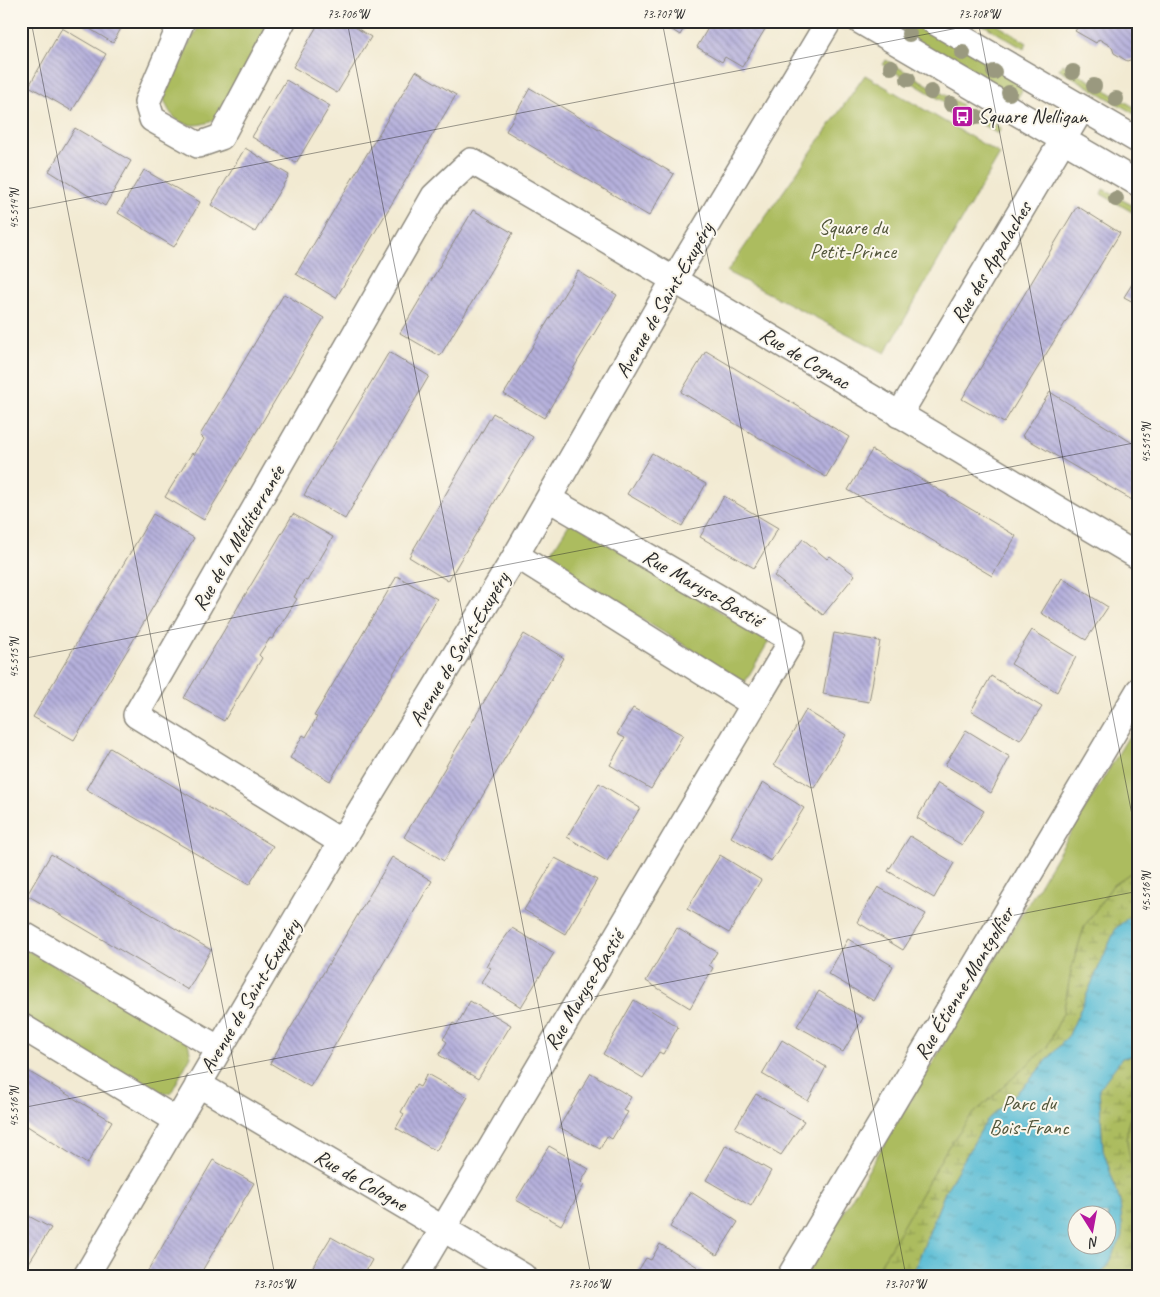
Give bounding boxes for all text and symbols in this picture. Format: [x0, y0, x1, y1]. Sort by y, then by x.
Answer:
text: 73.706°W [327, 6, 371, 22]
text: 73.707°W [642, 6, 686, 22]
text: 73.708°W [958, 6, 1002, 22]
place label: Square Nelligan [978, 103, 1089, 129]
bus stop icon: Square Nelligan [950, 104, 974, 128]
text: 45.514°N [6, 187, 22, 229]
street label: Rue des Appalaches [945, 195, 1038, 327]
park label: Square du Petit-Prince [810, 214, 897, 264]
street label: Avenue de Saint-Exupéry [609, 216, 720, 382]
street label: Rue de Cognac [755, 321, 856, 396]
text: 45.515°N [1138, 421, 1154, 463]
street label: Rue de la Méditerranée [186, 459, 291, 615]
street label: Rue Maryse-Bastié [638, 543, 771, 634]
street label: Avenue de Saint-Exupéry [403, 566, 516, 731]
text: 45.515°N [6, 636, 22, 678]
text: 45.516°N [1138, 870, 1154, 912]
street label: Rue Étienne-Montgolfier [908, 901, 1021, 1064]
street label: Avenue de Saint-Exupéry [194, 913, 307, 1078]
street label: Rue Maryse-Bastié [538, 923, 631, 1054]
text: 45.516°N [6, 1085, 22, 1127]
park label: Parc du Bois-Franc [989, 1090, 1070, 1140]
street label: Rue de Cologne [310, 1143, 413, 1217]
north arrow [1068, 1204, 1118, 1254]
text: N [1086, 1233, 1100, 1252]
text: 73.705°W [253, 1276, 297, 1292]
text: 73.706°W [568, 1276, 612, 1292]
text: 73.707°W [884, 1276, 928, 1292]

